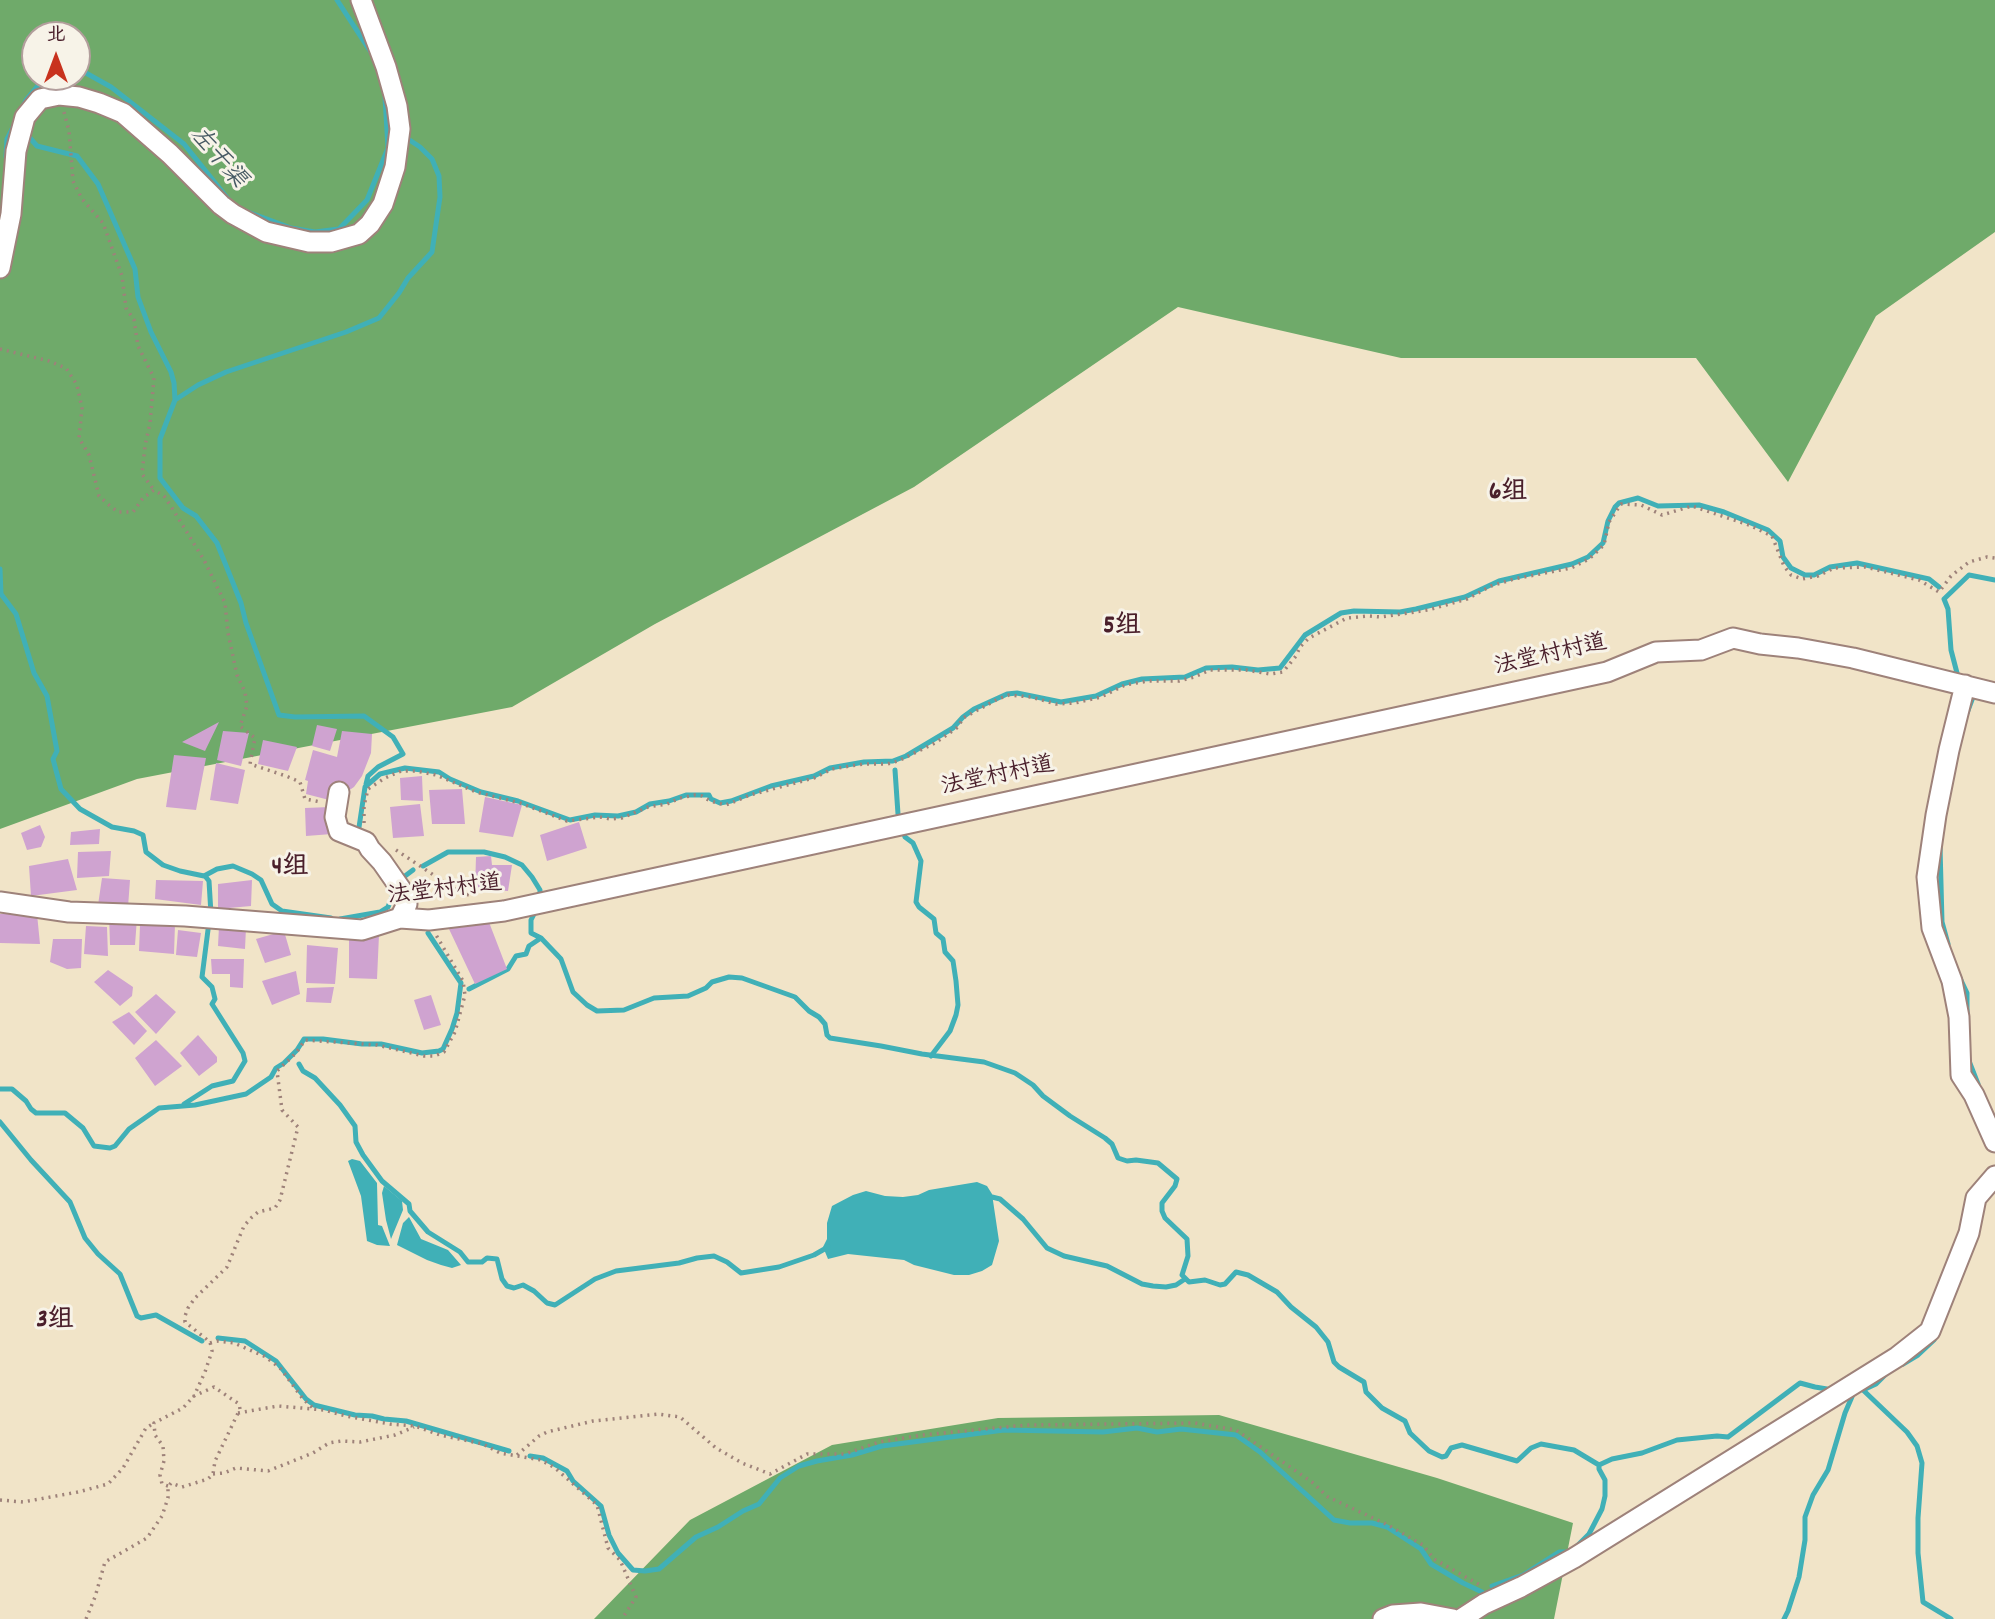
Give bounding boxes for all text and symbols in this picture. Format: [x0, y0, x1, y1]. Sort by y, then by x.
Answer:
north arrow [21, 21, 91, 91]
text: 北 [46, 23, 66, 50]
water label: 左干渠 [182, 122, 250, 196]
district label: 6组 [1489, 478, 1527, 510]
district label: 5组 [1103, 612, 1141, 644]
street label: 法堂村村道 [1492, 631, 1610, 683]
street label: 法堂村村道 [939, 753, 1057, 803]
district label: 4组 [272, 853, 308, 885]
street label: 法堂村村道 [386, 871, 504, 913]
district label: 3组 [36, 1306, 74, 1338]

